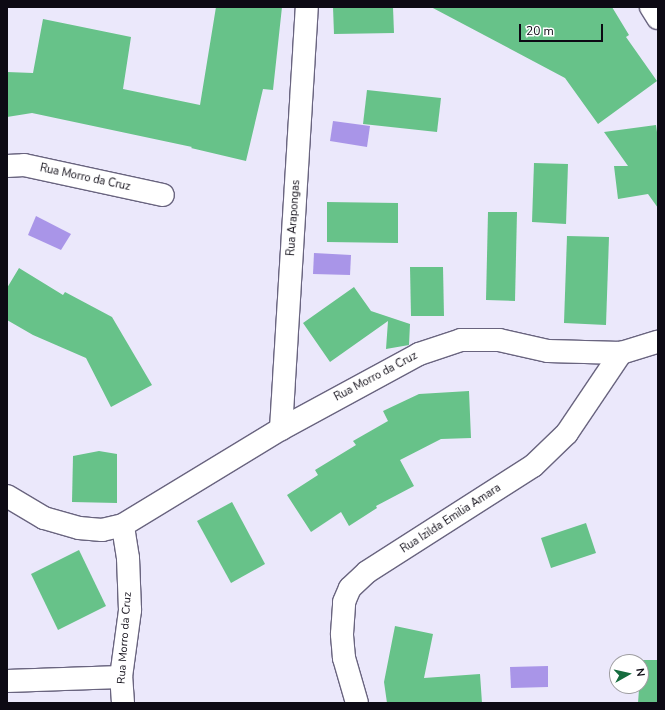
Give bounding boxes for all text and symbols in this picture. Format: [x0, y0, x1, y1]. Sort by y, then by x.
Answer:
scale bar [521, 16, 605, 42]
text: 20 m [526, 23, 554, 39]
street label: Rua Morro da Cruz [39, 162, 131, 194]
street label: Rua Arapongas [285, 180, 303, 256]
street label: Rua Morro da Cruz [332, 350, 420, 404]
street label: Rua Izilda Emilia Amara [398, 482, 504, 556]
street label: Rua Morro da Cruz [115, 592, 135, 684]
north arrow [609, 654, 649, 694]
text: N [632, 667, 648, 678]

